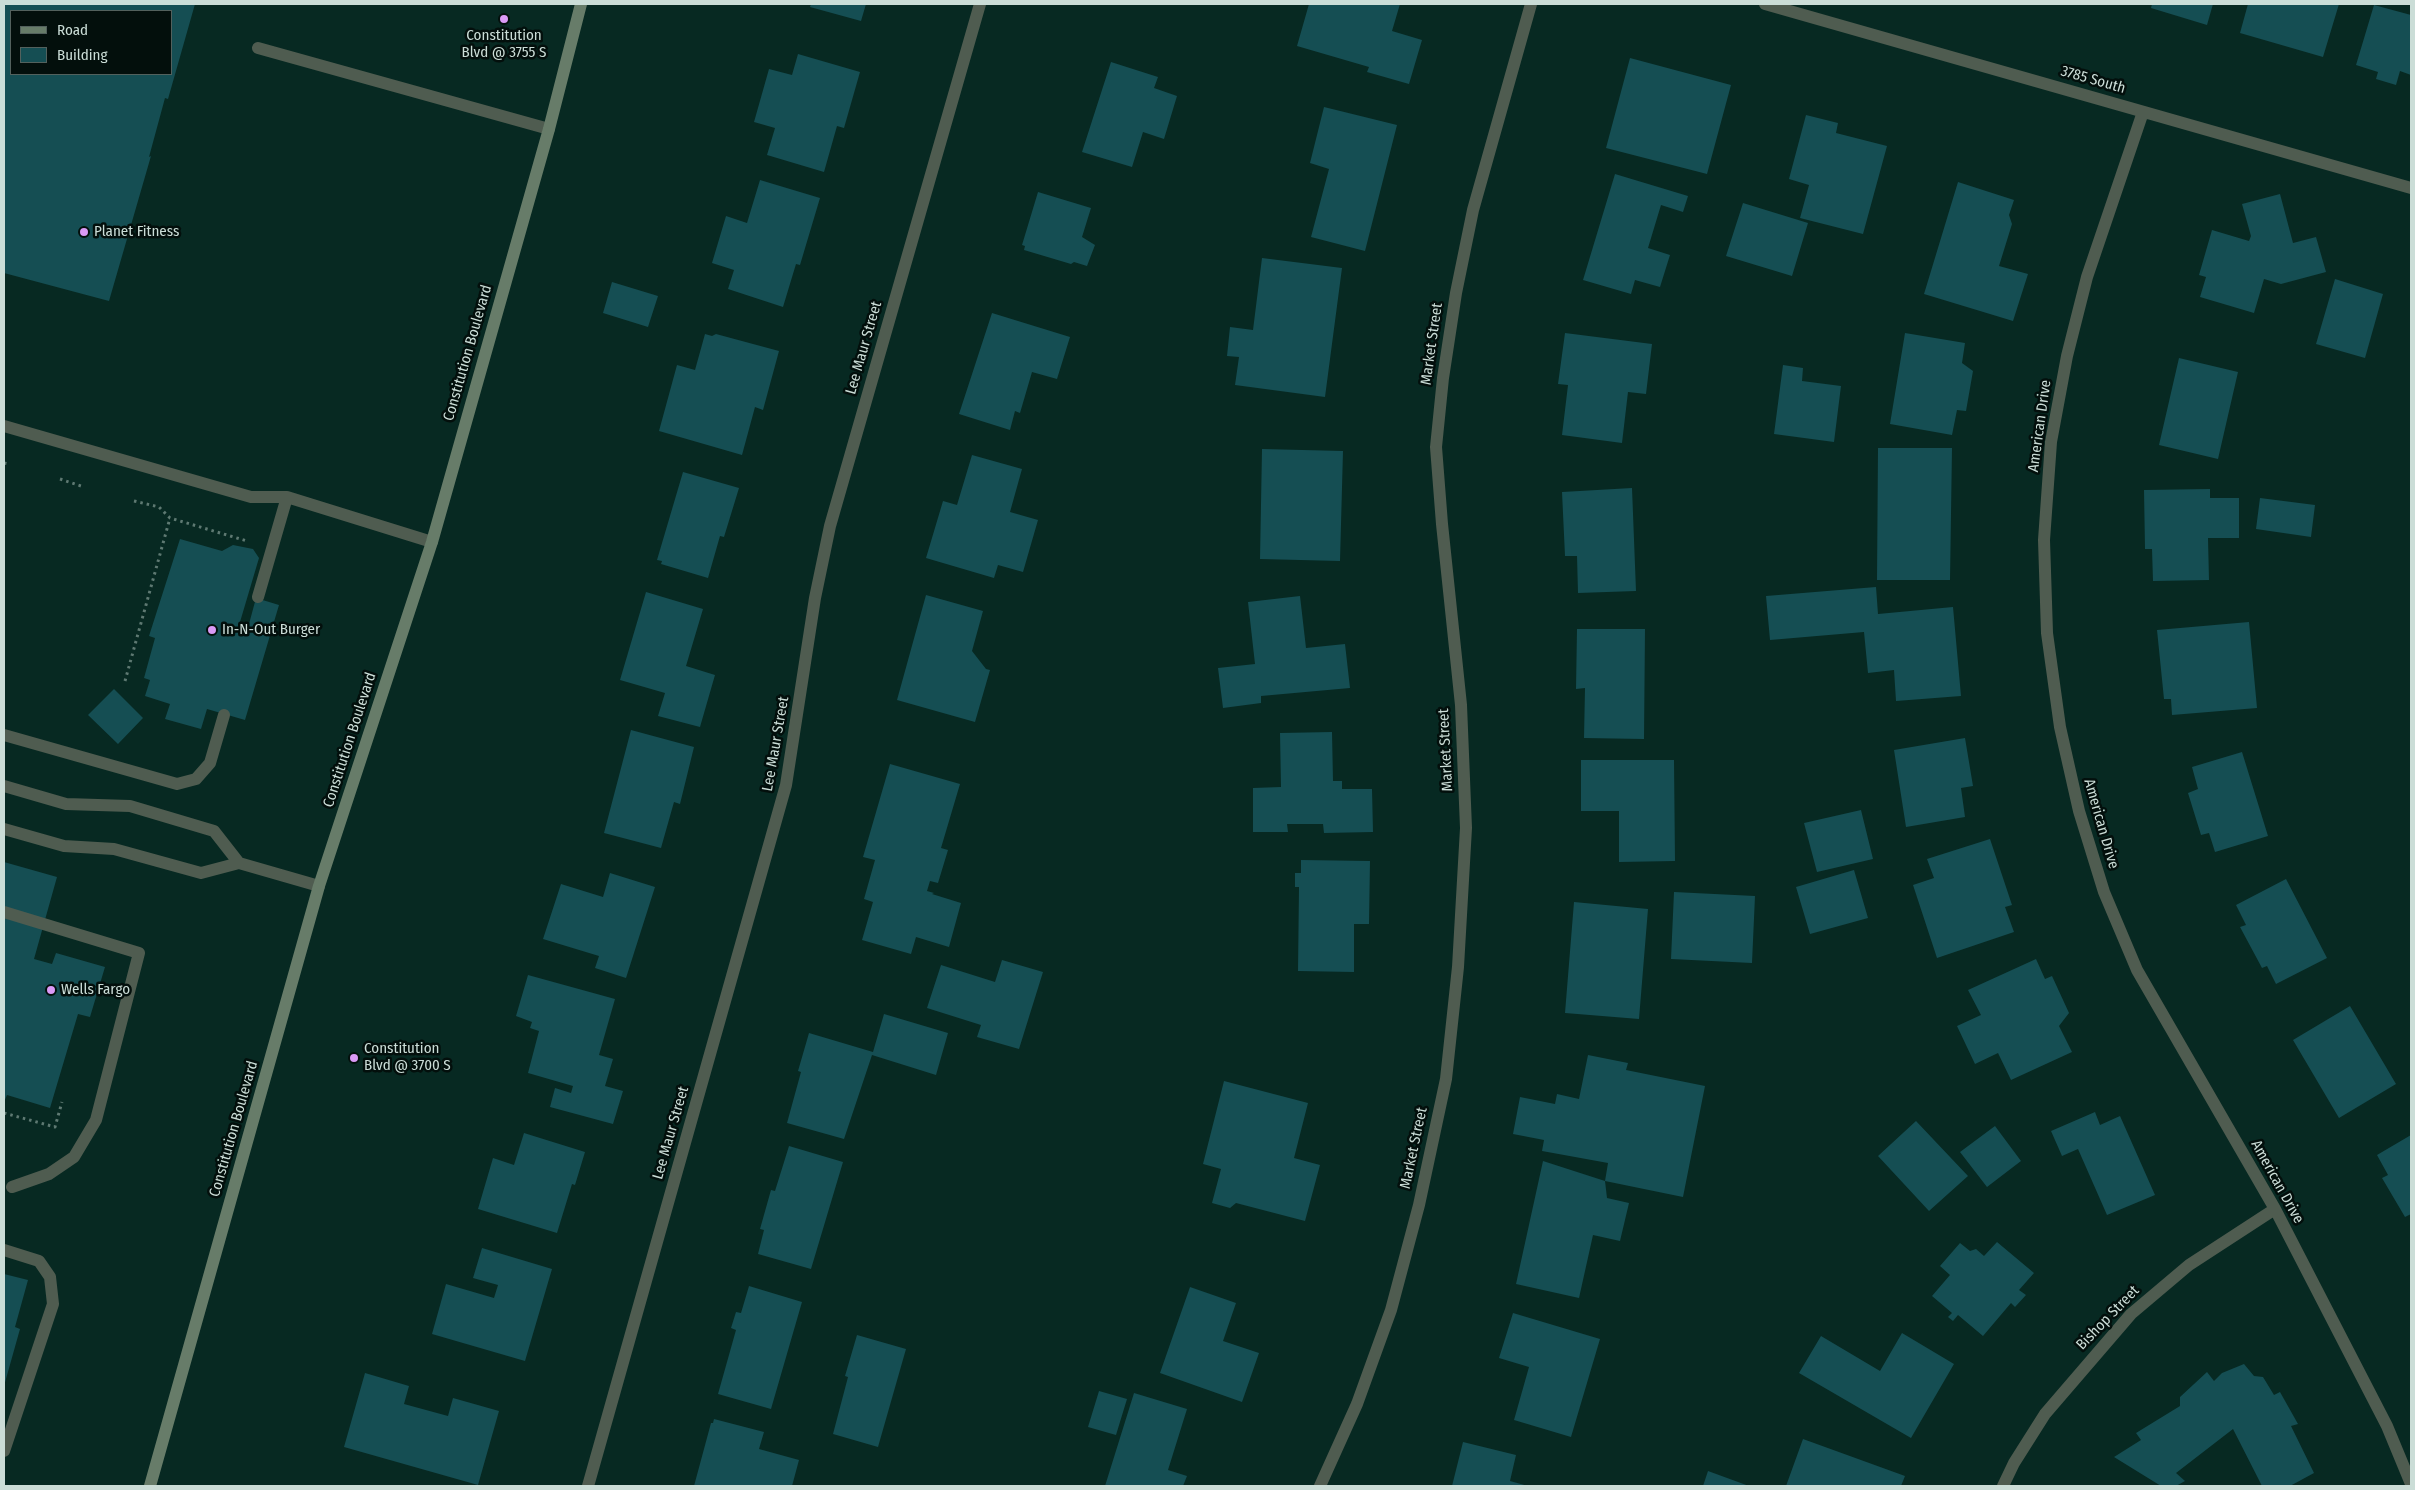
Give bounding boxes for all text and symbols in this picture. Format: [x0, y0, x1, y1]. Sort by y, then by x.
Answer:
legend [10, 10, 172, 75]
marker: Constitution Blvd @ 3755 S [498, 13, 510, 25]
text: Road [57, 21, 88, 39]
place label: Constitution Blvd @ 3755 S [462, 27, 546, 62]
text: Building [57, 46, 108, 64]
street label: 3785 South [2059, 62, 2127, 98]
place label: Planet Fitness [94, 223, 179, 241]
marker: Planet Fitness [78, 226, 90, 238]
street label: Constitution Boulevard [440, 283, 496, 423]
street label: Lee Maur Street [842, 299, 886, 397]
street label: Market Street [1417, 302, 1447, 386]
street label: American Drive [2025, 379, 2055, 473]
place label: In-N-Out Burger [222, 621, 320, 639]
marker: In-N-Out Burger [206, 624, 218, 636]
street label: Constitution Boulevard [320, 670, 380, 810]
street label: Lee Maur Street [759, 695, 793, 793]
street label: Market Street [1435, 708, 1457, 792]
street label: American Drive [2080, 777, 2122, 871]
place label: Wells Fargo [61, 981, 130, 999]
marker: Wells Fargo [45, 984, 57, 996]
place label: Constitution Blvd @ 3700 S [364, 1040, 451, 1075]
marker: Constitution Blvd @ 3700 S [348, 1052, 360, 1064]
street label: Constitution Boulevard [206, 1059, 262, 1199]
street label: Lee Maur Street [649, 1084, 693, 1182]
street label: Market Street [1397, 1106, 1431, 1190]
street label: American Drive [2247, 1137, 2307, 1227]
street label: Bishop Street [2073, 1282, 2143, 1354]

